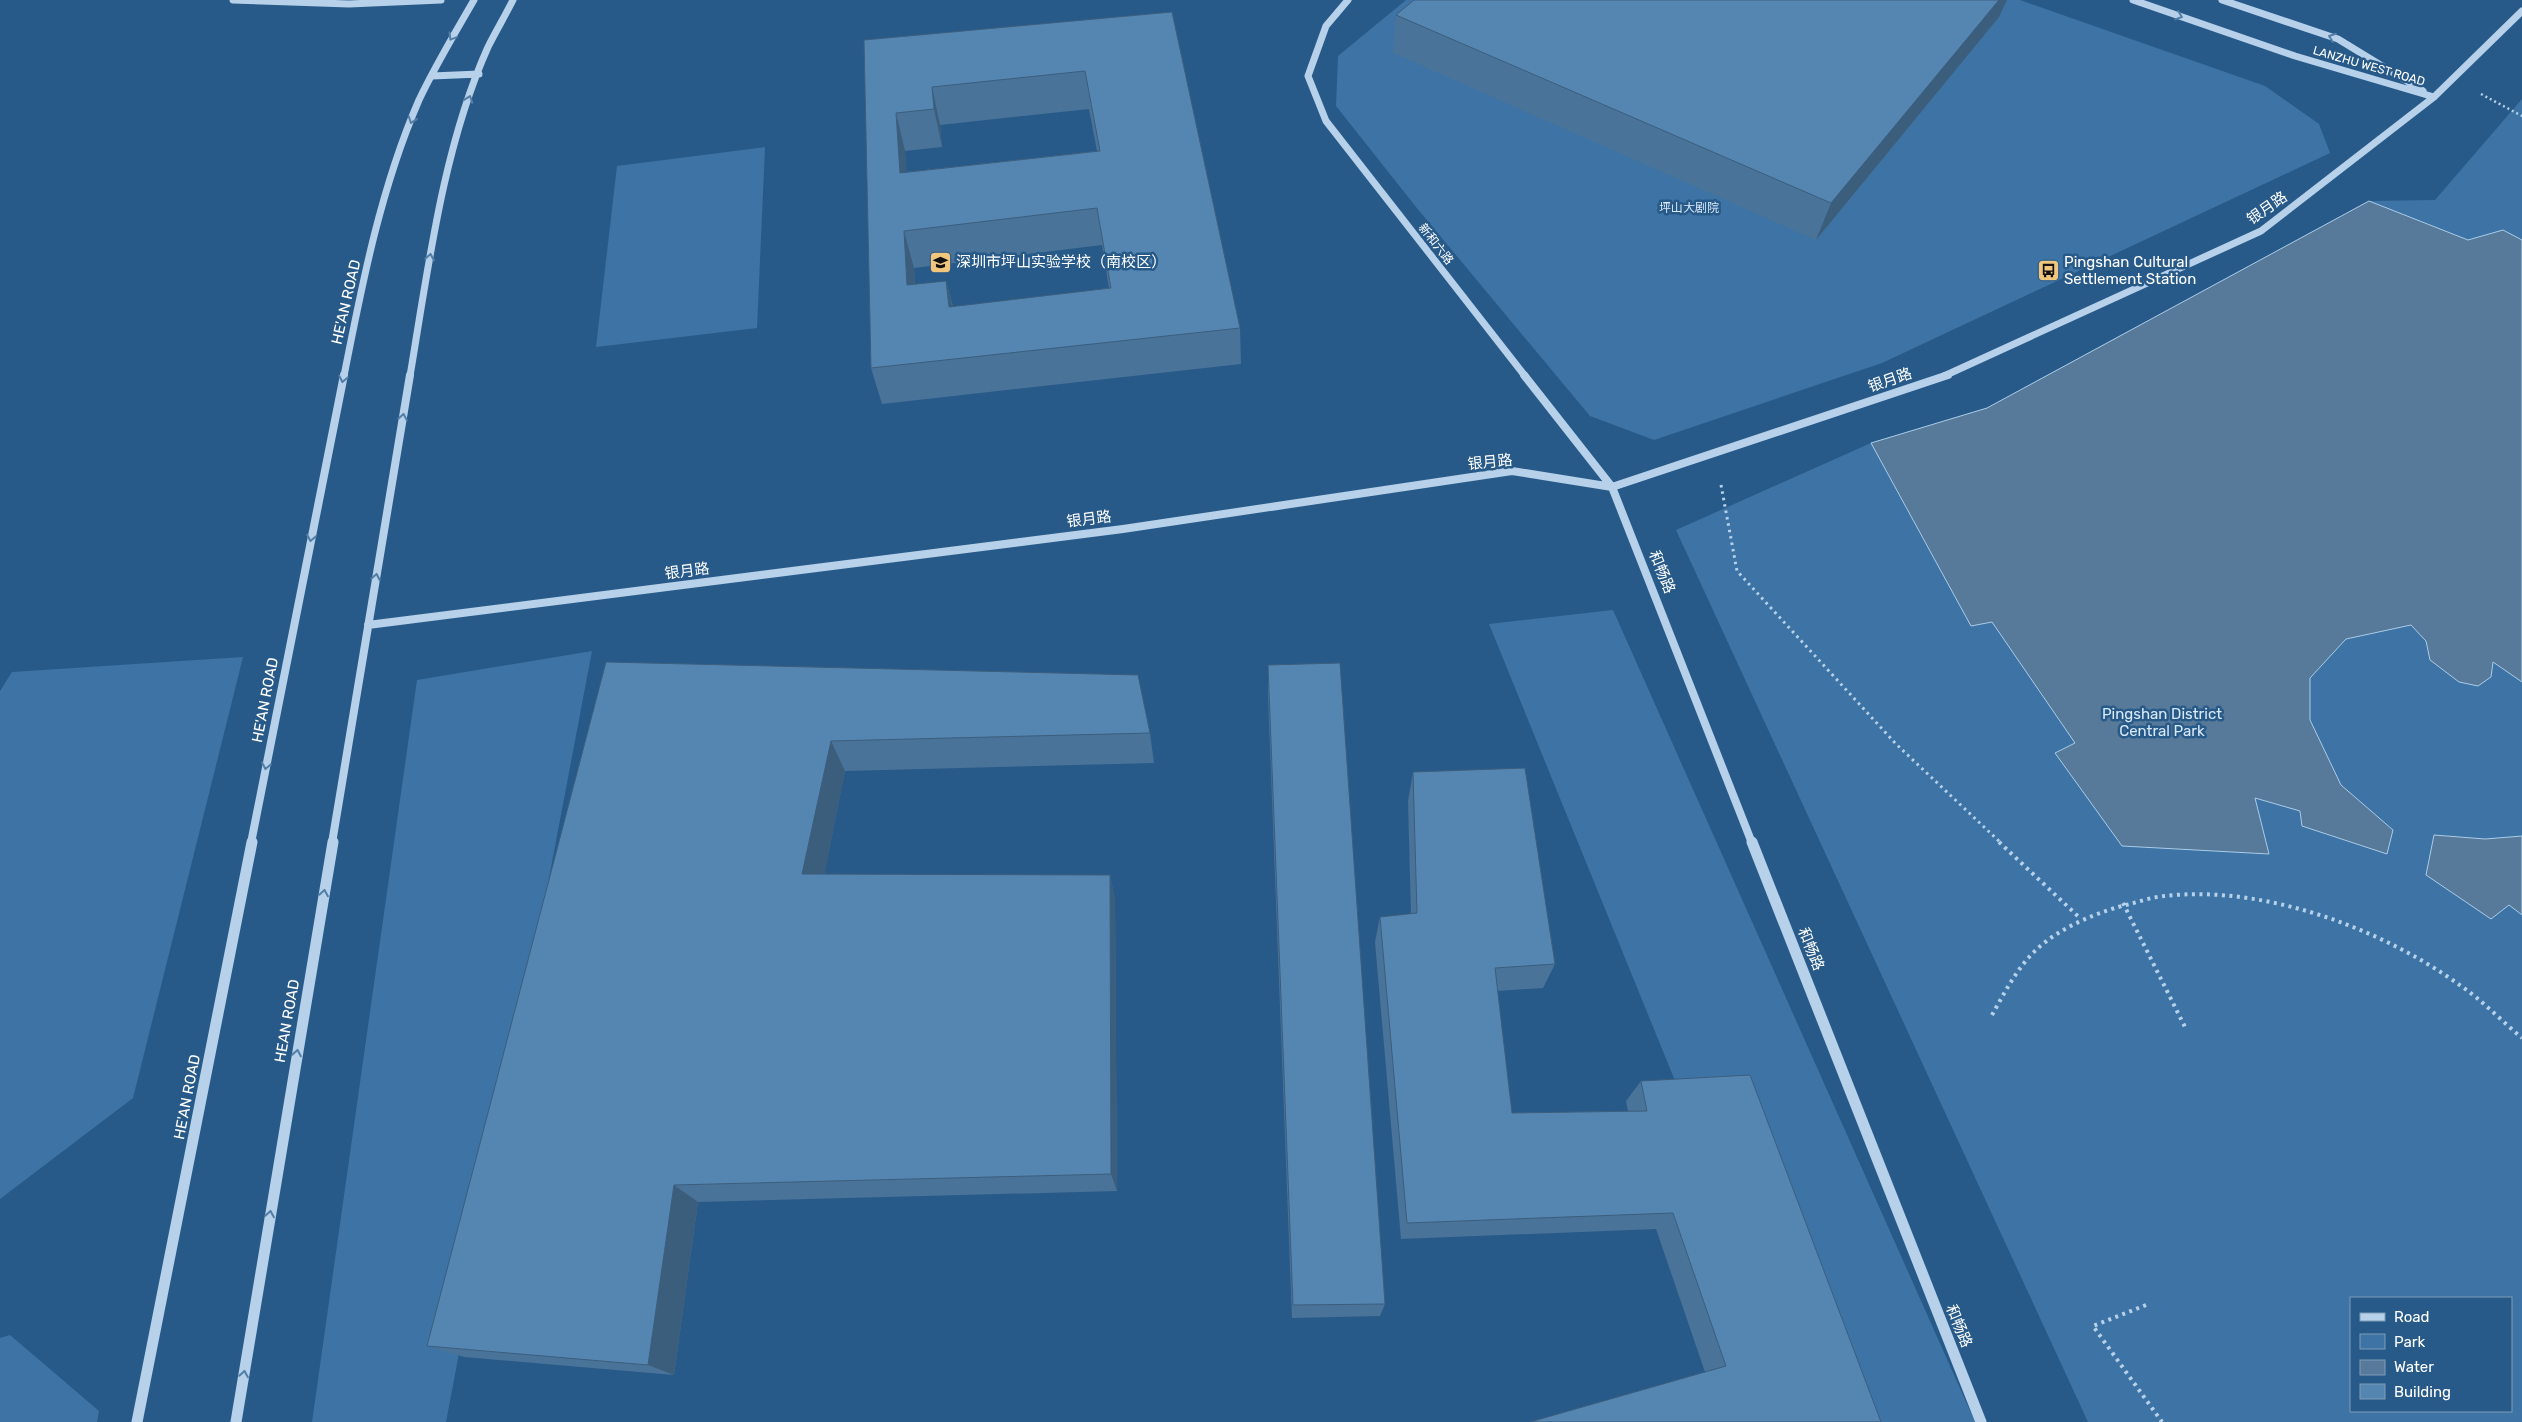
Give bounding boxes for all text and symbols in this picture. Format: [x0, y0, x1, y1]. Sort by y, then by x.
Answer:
one-way arrow [2174, 10, 2183, 20]
one-way arrow [448, 32, 458, 41]
one-way arrow [2328, 33, 2337, 43]
street label: LANZHU WEST ROAD [2311, 43, 2427, 89]
one-way arrow [463, 96, 473, 104]
one-way arrow [408, 116, 418, 124]
street label: 银月路 [2243, 188, 2291, 228]
park label: 坪山大剧院 [1659, 201, 1719, 215]
street label: 新和六路 [1416, 221, 1456, 267]
school or university icon: 深圳市坪山实验学校（南校区） [928, 250, 952, 274]
one-way arrow [425, 252, 435, 261]
place label: 深圳市坪山实验学校（南校区） [956, 253, 1166, 271]
place label: Pingshan Cultural Settlement Station [2064, 253, 2196, 288]
street label: HE'AN ROAD [328, 258, 364, 346]
bus stop icon: Pingshan Cultural Settlement Station [2036, 259, 2060, 283]
street label: 银月路 [1866, 364, 1914, 396]
one-way arrow [338, 374, 348, 383]
one-way arrow [398, 413, 408, 421]
street label: 银月路 [1467, 451, 1513, 473]
street label: 银月路 [1066, 507, 1112, 531]
one-way arrow [307, 534, 317, 542]
street label: 和畅路 [1645, 548, 1679, 596]
street label: 银月路 [664, 559, 710, 583]
one-way arrow [371, 573, 381, 582]
street label: HE'AN ROAD [248, 656, 282, 744]
park label: Pingshan District Central Park [2102, 705, 2222, 740]
one-way arrow [262, 762, 272, 770]
one-way arrow [318, 889, 328, 897]
street label: 和畅路 [1794, 925, 1828, 973]
street label: HEAN ROAD [271, 978, 303, 1064]
one-way arrow [291, 1049, 302, 1058]
street label: HE'AN ROAD [170, 1053, 204, 1141]
one-way arrow [265, 1209, 275, 1218]
legend [2350, 1297, 2512, 1412]
street label: 和畅路 [1942, 1302, 1976, 1350]
text: Road [2394, 1308, 2430, 1326]
text: Park [2394, 1333, 2425, 1351]
text: Water [2394, 1358, 2434, 1376]
one-way arrow [238, 1370, 248, 1378]
text: Building [2394, 1383, 2451, 1401]

